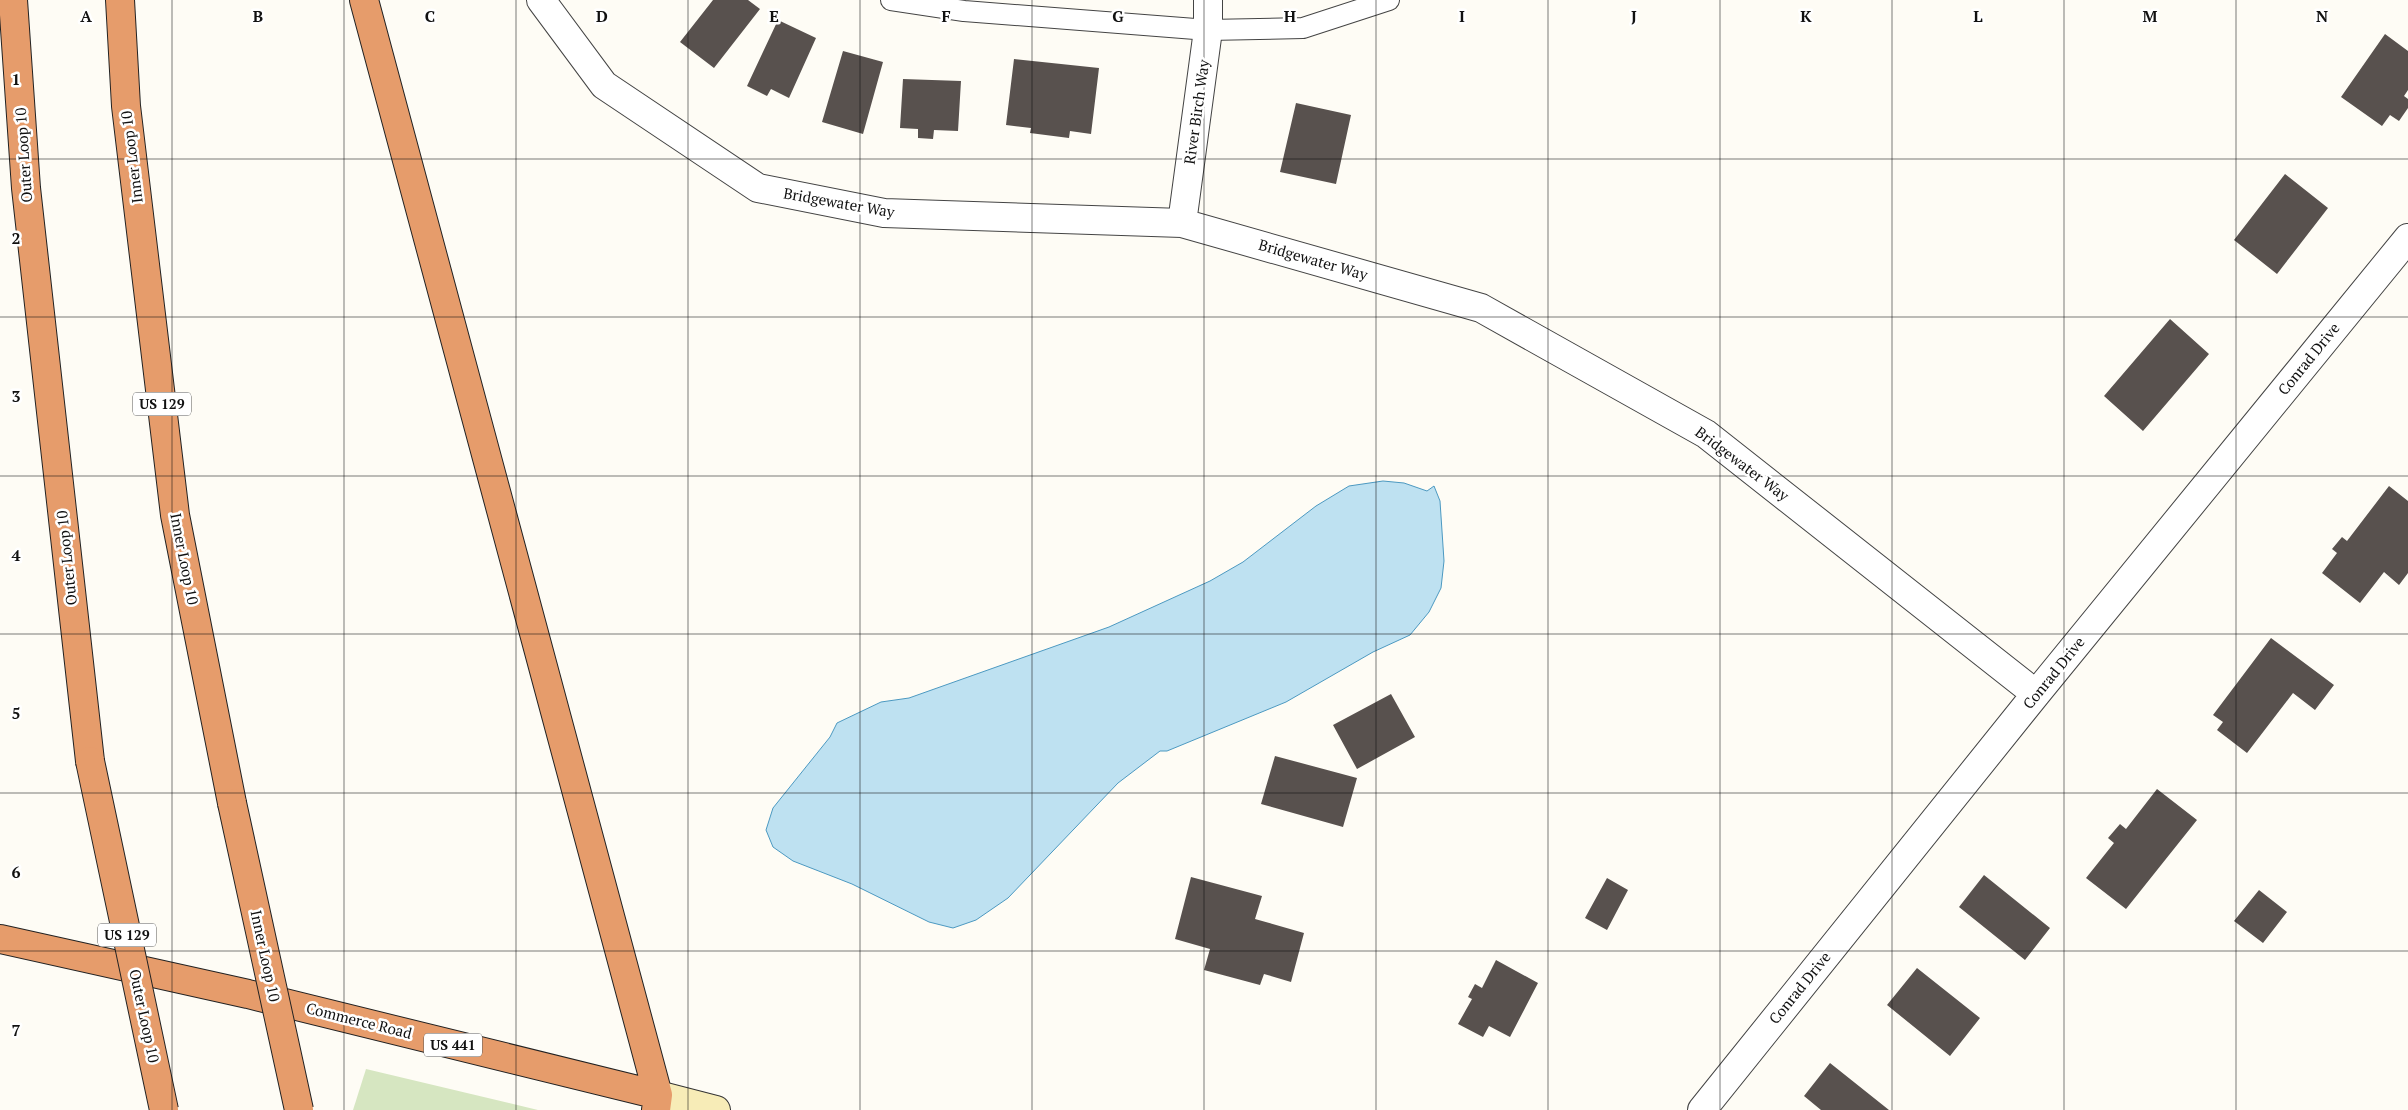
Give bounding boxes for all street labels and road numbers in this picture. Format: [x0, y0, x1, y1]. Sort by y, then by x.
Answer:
street label: River Birch Way [1179, 58, 1213, 165]
street label: Outer Loop 10 [10, 107, 36, 203]
street label: Inner Loop 10 [115, 110, 147, 205]
street label: Bridgewater Way [782, 182, 897, 222]
street label: Bridgewater Way [1256, 234, 1370, 284]
street label: Conrad Drive [2273, 318, 2344, 399]
road number: US 129 [133, 392, 191, 416]
street label: Bridgewater Way [1692, 421, 1794, 505]
street label: Outer Loop 10 [51, 510, 81, 606]
street label: Inner Loop 10 [166, 511, 204, 606]
street label: Conrad Drive [2018, 632, 2089, 713]
street label: Inner Loop 10 [247, 908, 285, 1003]
road number: US 129 [98, 924, 156, 946]
street label: Conrad Drive [1764, 947, 1835, 1028]
street label: Outer Loop 10 [125, 967, 165, 1064]
street label: Commerce Road [304, 997, 414, 1043]
road number: US 441 [424, 1034, 482, 1056]

